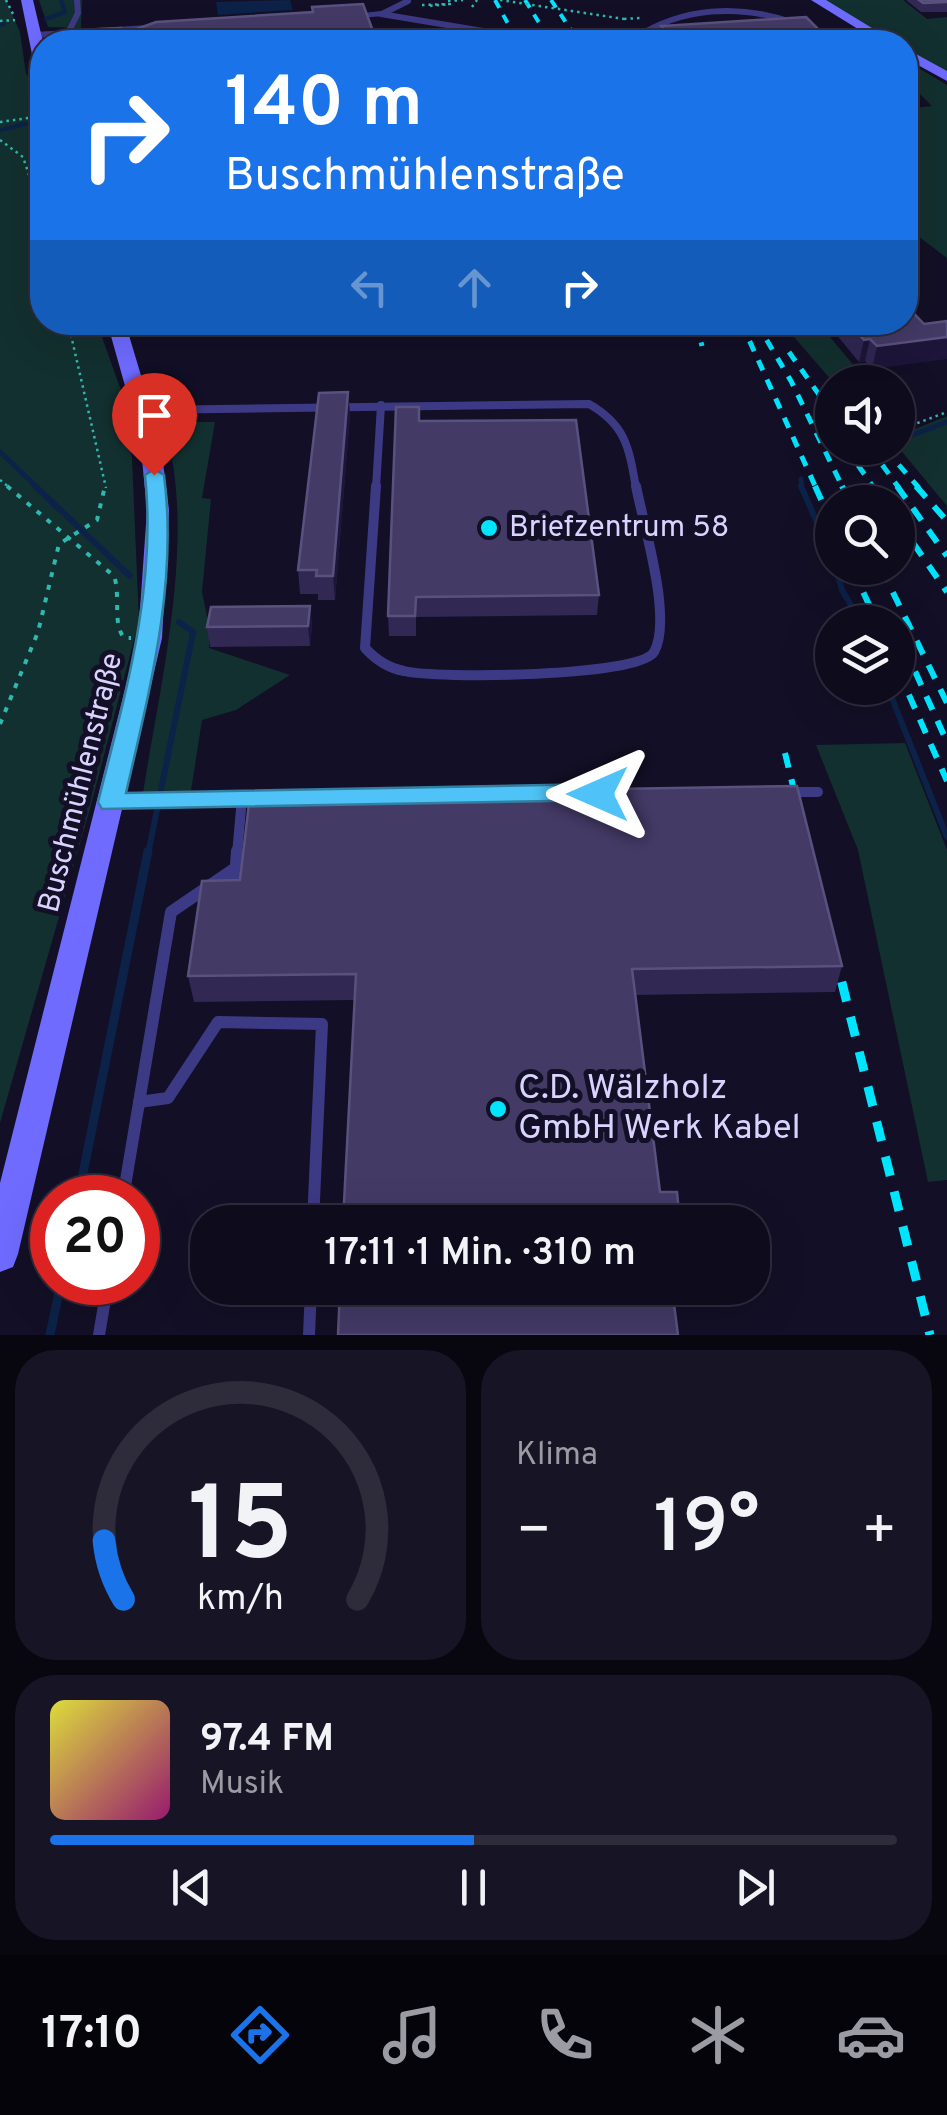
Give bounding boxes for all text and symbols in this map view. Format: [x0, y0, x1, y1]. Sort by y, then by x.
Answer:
text: 140 m [225, 62, 423, 151]
icon: right [60, 70, 190, 200]
text: Buschmühlenstraße [225, 149, 625, 206]
icon: left [342, 260, 397, 315]
icon: ahead [447, 260, 502, 315]
icon: right [552, 260, 607, 315]
map controls [815, 365, 915, 705]
button: sound [815, 365, 915, 465]
pin [112, 373, 197, 476]
icon: arrive [127, 388, 182, 443]
button: search [815, 485, 915, 585]
place label: Briefzentrum 58 [509, 510, 729, 547]
marker: Briefzentrum 58 [478, 517, 500, 539]
button: layers [815, 605, 915, 705]
street label: Buschmühlenstraße [32, 649, 132, 917]
position arrow [546, 742, 650, 846]
place label: C.D. Wälzholz GmbH Werk Kabel [518, 1067, 801, 1151]
marker: C.D. Wälzholz GmbH Werk Kabel [487, 1098, 509, 1120]
speed limit sign: 20 [30, 1175, 160, 1305]
text: 17:11 · 1 Min. · 310 m [324, 1230, 636, 1279]
text: Klima [516, 1436, 598, 1476]
text: 15 [188, 1465, 293, 1597]
text: 19° [653, 1484, 760, 1579]
text: − [516, 1498, 551, 1568]
text: + [862, 1498, 897, 1568]
text: km/h [197, 1577, 284, 1623]
text: 97.4 FM [200, 1716, 334, 1765]
text: Musik [200, 1765, 284, 1805]
icon: previous [164, 1860, 219, 1915]
icon: pause [446, 1860, 501, 1915]
icon: next [728, 1860, 783, 1915]
icon: directions [225, 2000, 295, 2070]
icon: music [377, 2000, 447, 2070]
icon: phone [530, 2000, 600, 2070]
icon: climate [683, 2000, 753, 2070]
icon: car [836, 2000, 906, 2070]
text: 17:10 [41, 2007, 142, 2064]

